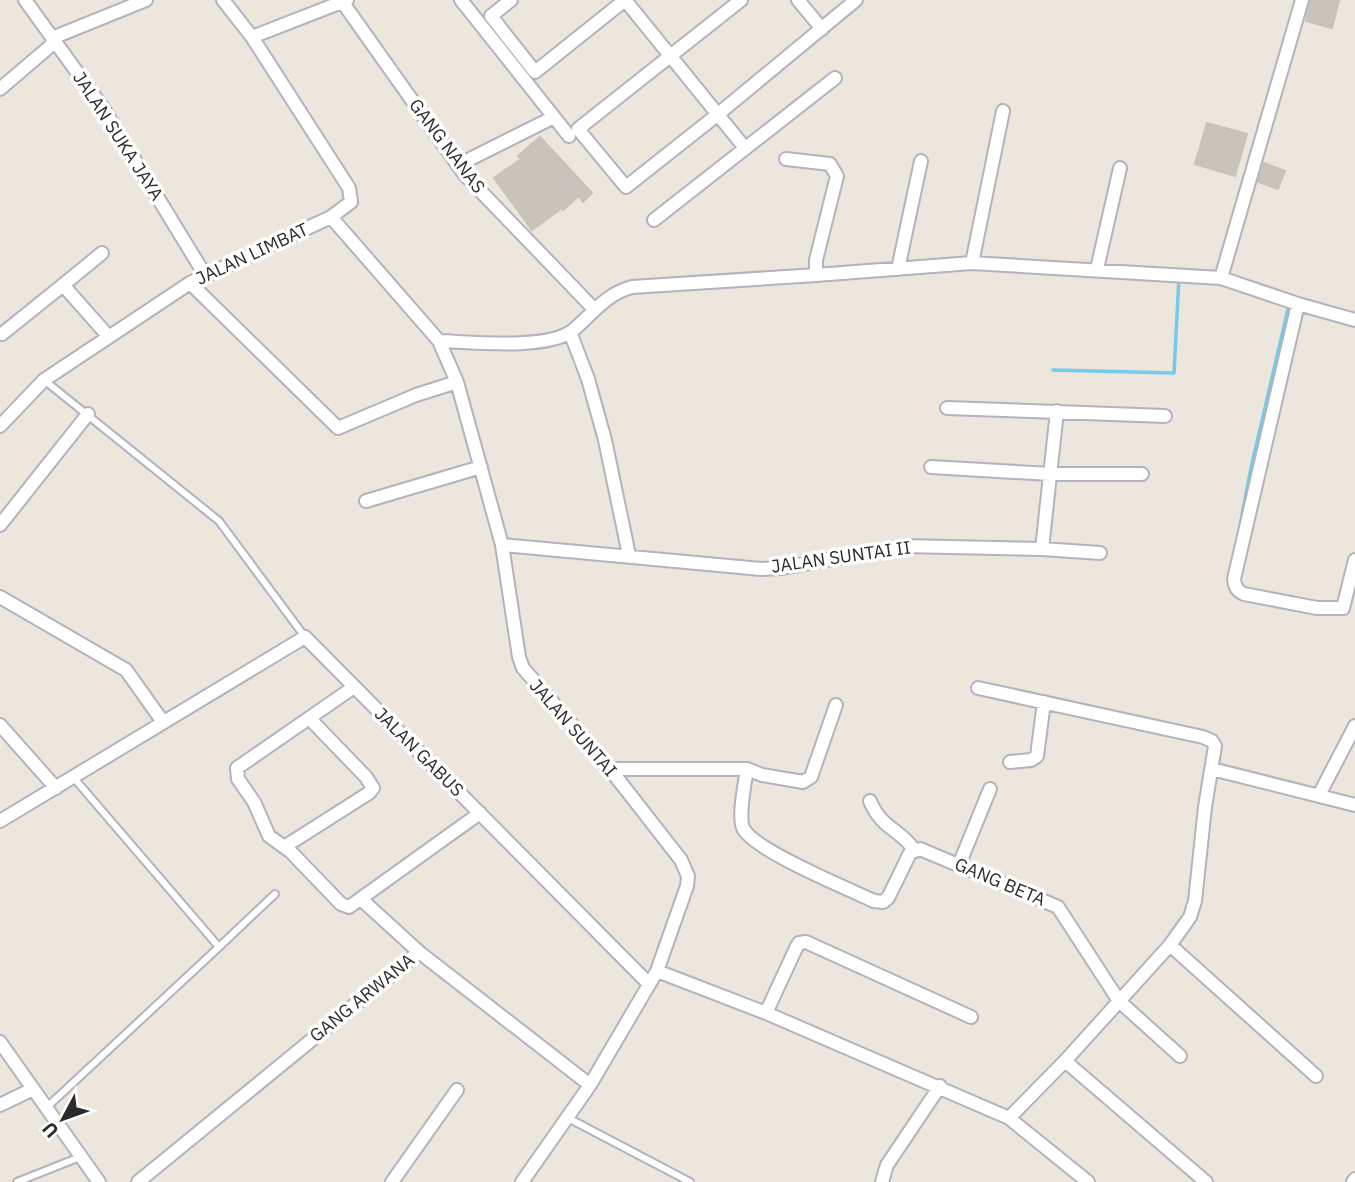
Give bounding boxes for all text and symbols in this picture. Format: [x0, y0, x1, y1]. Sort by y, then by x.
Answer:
street label: JALAN SUKA JAYA [68, 67, 169, 205]
street label: GANG NANAS [404, 94, 490, 198]
street label: JALAN LIMBAT [192, 217, 312, 290]
street label: JALAN SUNTAI II [770, 535, 912, 578]
street label: JALAN SUNTAI [525, 674, 622, 781]
street label: JALAN GABUS [370, 702, 469, 801]
street label: GANG BETA [951, 852, 1049, 911]
street label: GANG ARWANA [305, 948, 419, 1047]
north arrow [28, 1084, 98, 1154]
text: U [37, 1117, 64, 1143]

